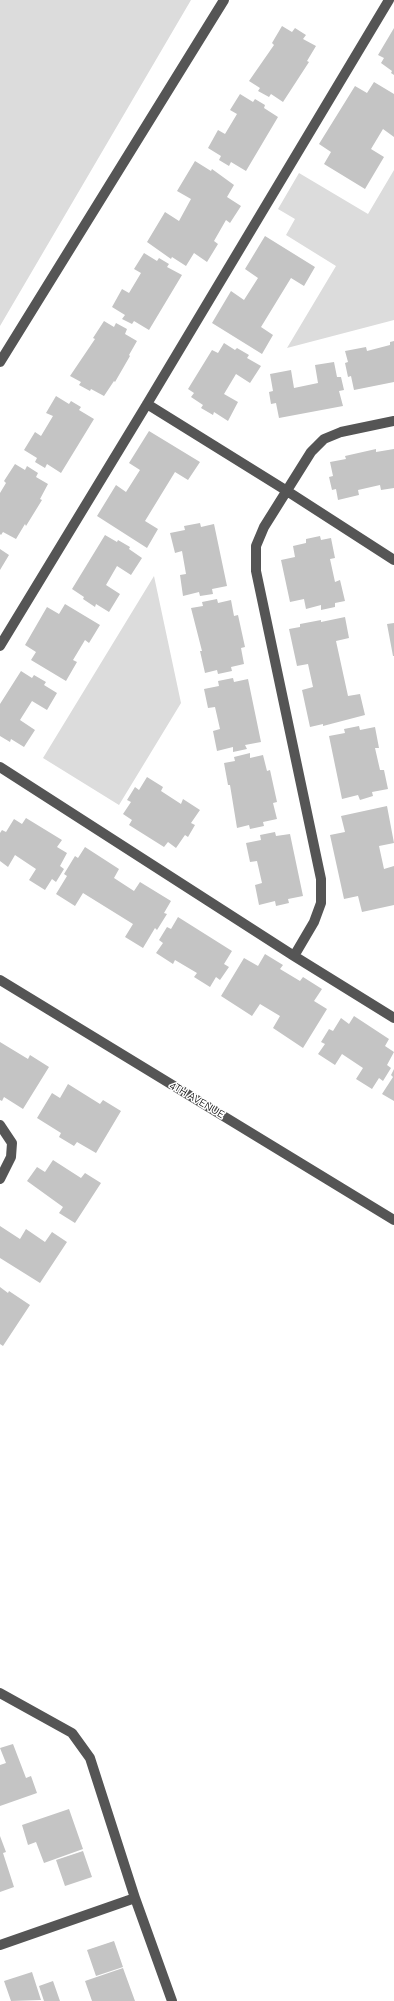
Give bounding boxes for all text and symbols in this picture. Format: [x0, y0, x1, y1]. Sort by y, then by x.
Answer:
street label: 4TH AVENUE [168, 1079, 226, 1121]

